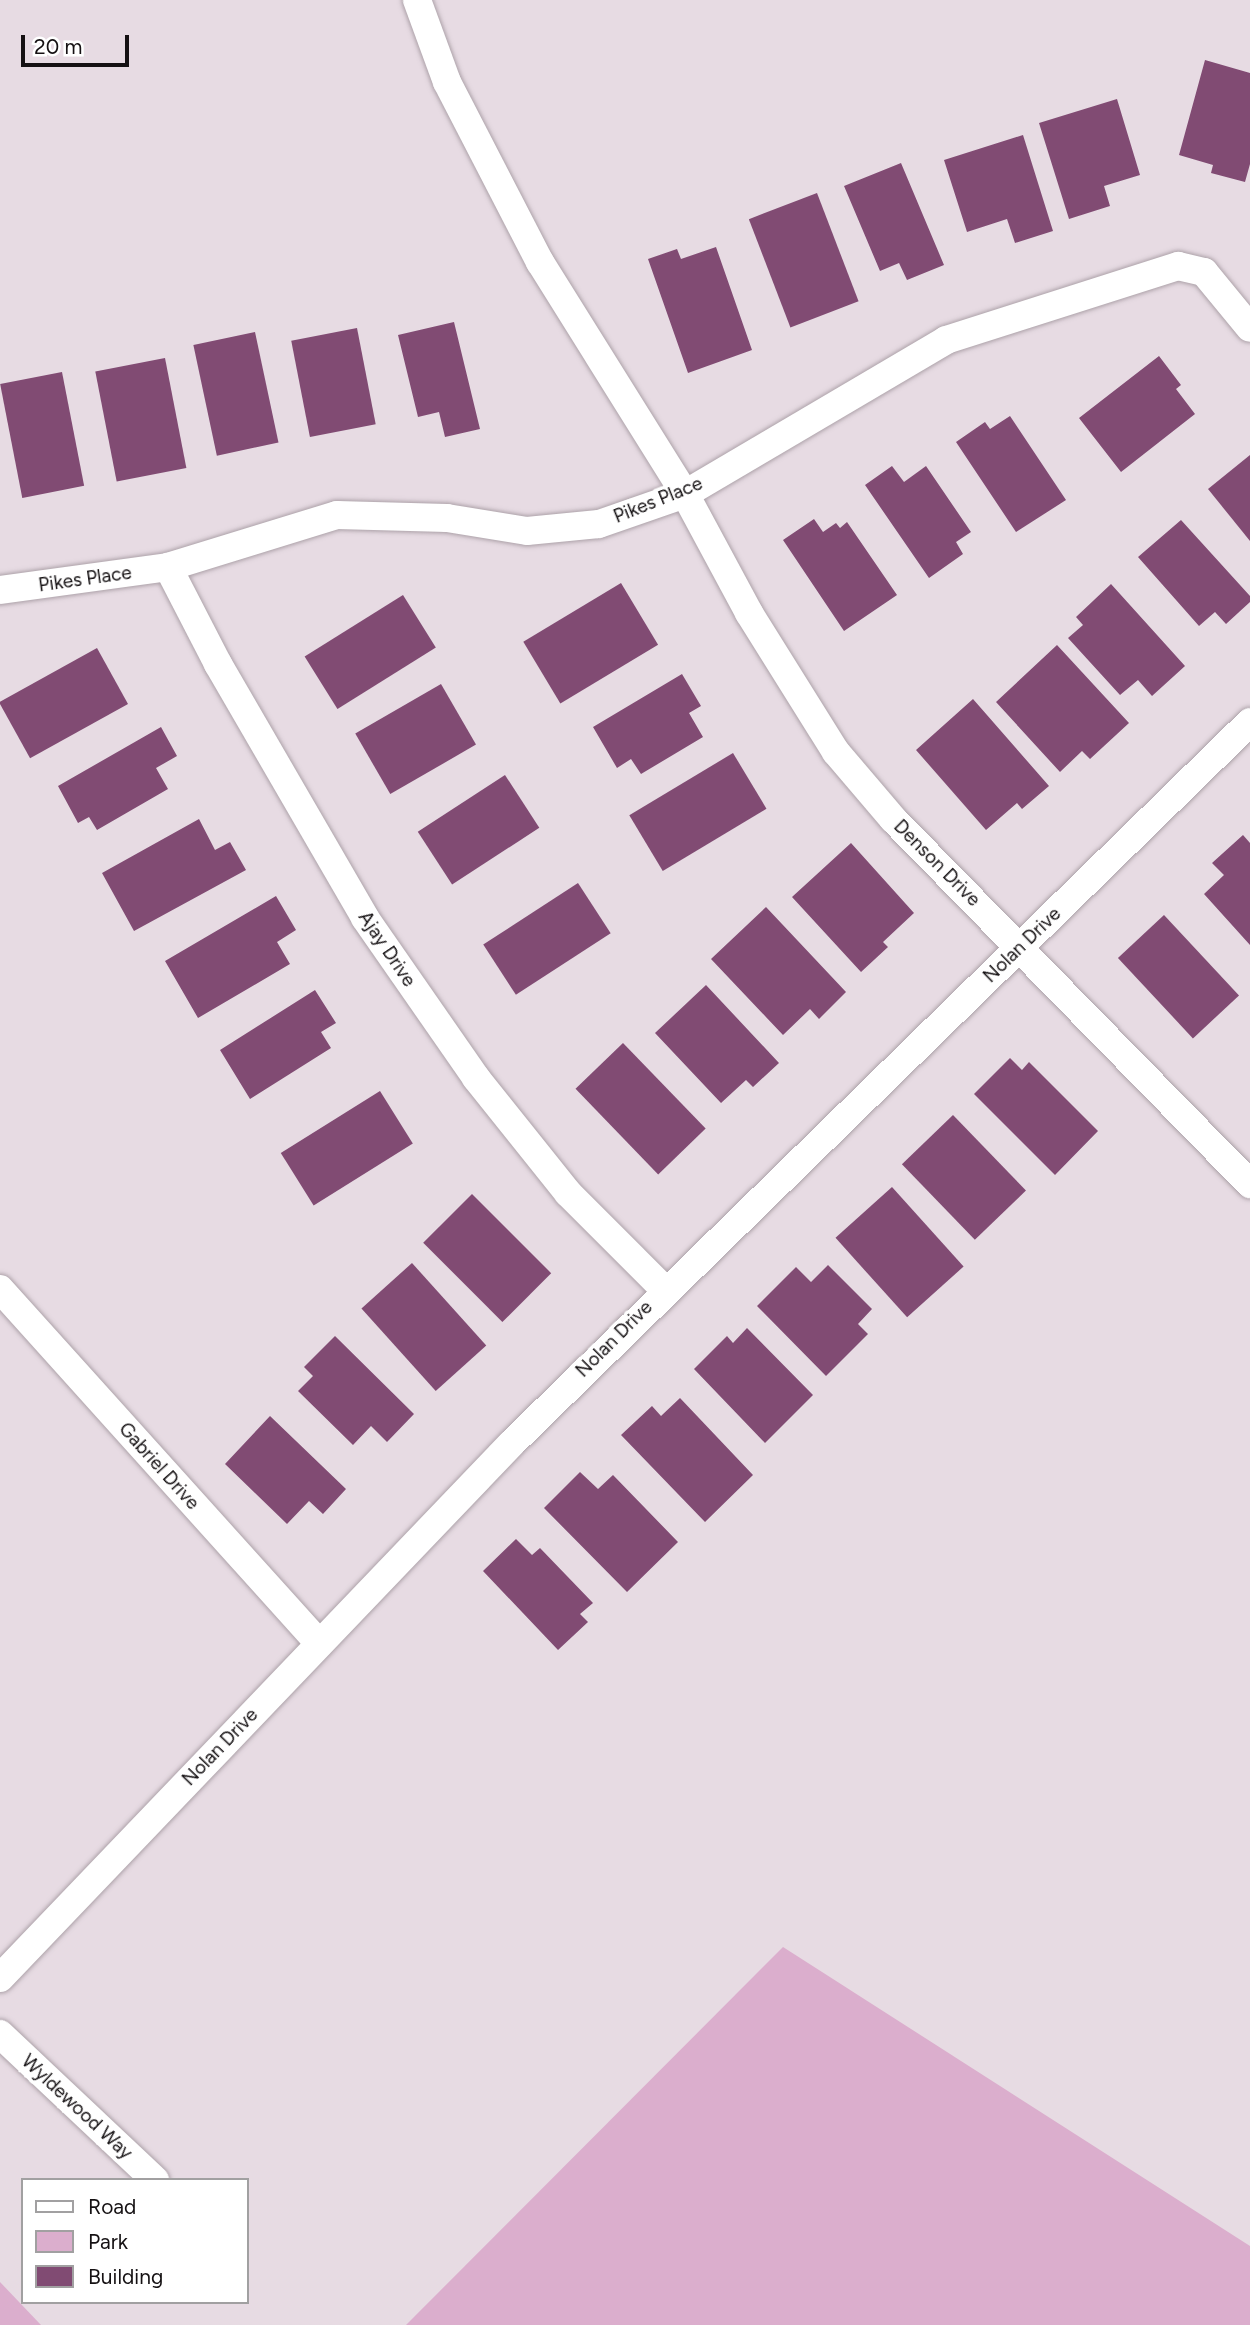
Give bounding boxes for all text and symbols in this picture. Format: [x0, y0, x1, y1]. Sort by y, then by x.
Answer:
scale bar [24, 21, 133, 65]
text: 20 m [34, 34, 82, 59]
street label: Pikes Place [610, 472, 706, 528]
street label: Pikes Place [37, 561, 133, 597]
street label: Denson Drive [889, 815, 985, 911]
street label: Nolan Drive [979, 902, 1065, 988]
street label: Ajay Drive [353, 907, 421, 991]
street label: Nolan Drive [571, 1296, 657, 1382]
street label: Gabriel Drive [114, 1418, 204, 1514]
street label: Nolan Drive [177, 1704, 263, 1790]
street label: Wyldewood Way [17, 2050, 137, 2164]
legend [21, 2178, 248, 2304]
text: Road [88, 2194, 136, 2219]
text: Park [88, 2229, 128, 2254]
text: Building [88, 2264, 163, 2289]

